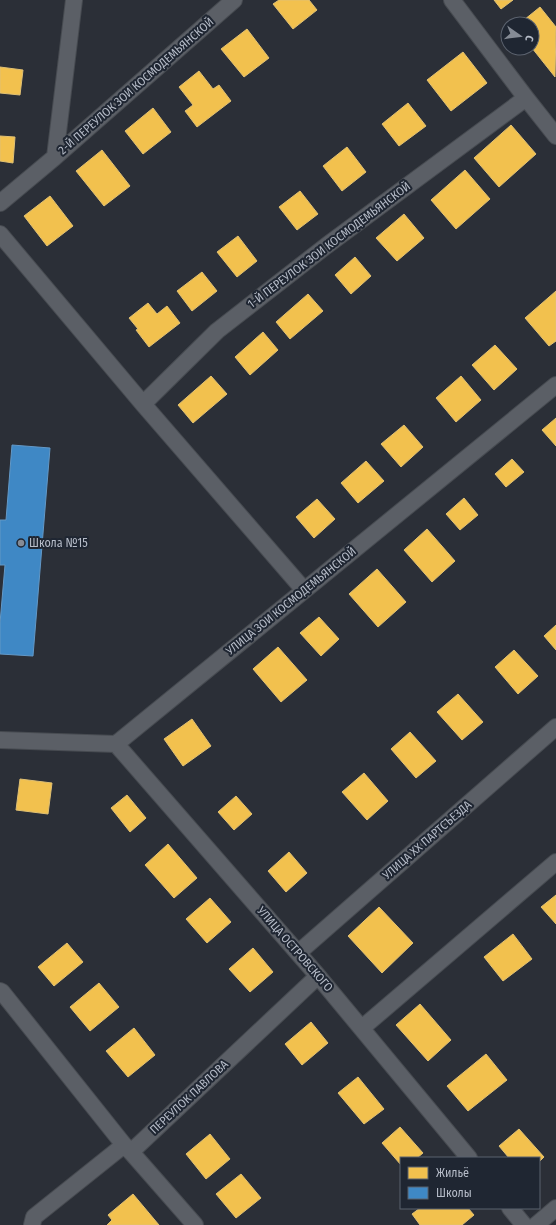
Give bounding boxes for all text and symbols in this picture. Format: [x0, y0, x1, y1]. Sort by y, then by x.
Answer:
street label: 2-Й ПЕРЕУЛОК ЗОИ КОСМОДЕМЬЯНСКОЙ [55, 14, 216, 157]
north arrow [500, 16, 540, 56]
text: С [522, 34, 536, 43]
street label: 1-Й ПЕРЕУЛОК ЗОИ КОСМОДЕМЬЯНСКОЙ [244, 178, 413, 311]
place label: Школа №15 [29, 536, 88, 550]
marker: Школа №15 [16, 538, 26, 548]
street label: УЛИЦА ЗОИ КОСМОДЕМЬЯНСКОЙ [222, 543, 359, 658]
street label: УЛИЦА ХХ ПАРТСЪЕЗДА [379, 797, 475, 883]
street label: УЛИЦА ОСТРОВСКОГО [254, 903, 336, 994]
street label: ПЕРЕУЛОК ПАВЛОВА [147, 1057, 231, 1137]
legend [400, 1157, 540, 1209]
text: Жильё [436, 1166, 469, 1180]
text: Школы [436, 1186, 472, 1200]

